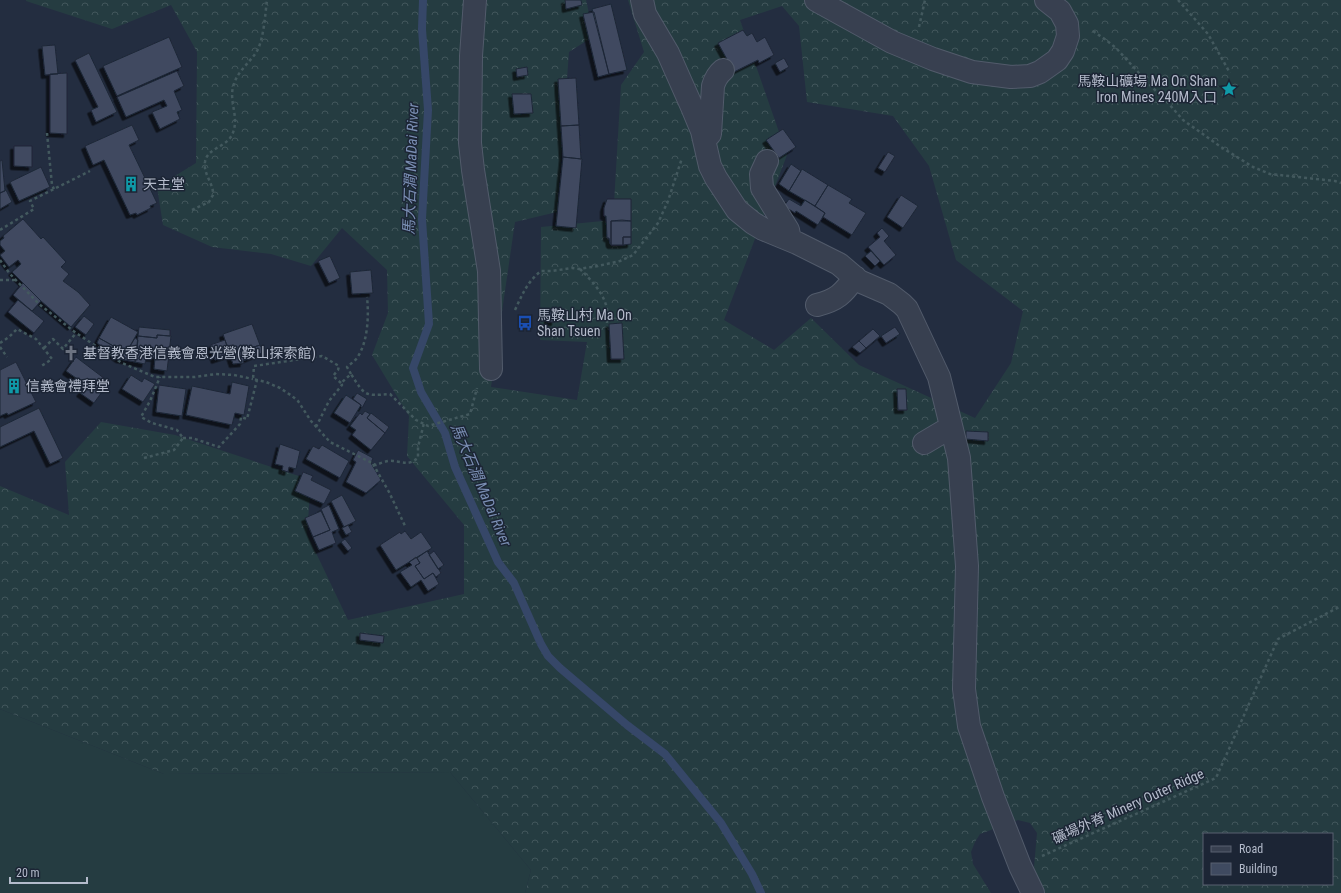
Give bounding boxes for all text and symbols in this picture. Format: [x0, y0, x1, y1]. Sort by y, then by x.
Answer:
place label: 馬鞍山礦場 Ma On Shan Iron Mines 240M入口 [1077, 73, 1217, 105]
place icon: 馬鞍山礦場 Ma On Shan Iron Mines 240M入口 [1220, 80, 1238, 98]
water label: 馬大石澗 MaDai River [400, 102, 422, 235]
building icon: 天主堂 [122, 175, 140, 193]
place label: 天主堂 [143, 176, 185, 192]
place label: 馬鞍山村 Ma On Shan Tsuen [537, 307, 632, 339]
bus stop icon: 馬鞍山村 Ma On Shan Tsuen [516, 314, 534, 332]
church icon: 基督教香港信義會恩光營(鞍山探索館) [62, 344, 80, 362]
place label: 基督教香港信義會恩光營(鞍山探索館) [83, 345, 316, 362]
building icon: 信義會禮拜堂 [5, 377, 23, 395]
place label: 信義會禮拜堂 [26, 378, 110, 394]
water label: 馬大石澗 MaDai River [447, 421, 515, 550]
street label: 礦場外脊 Minery Outer Ridge [1050, 765, 1207, 847]
legend [1203, 833, 1333, 885]
text: Road [1239, 842, 1263, 856]
scale bar [10, 859, 87, 885]
text: Building [1239, 862, 1277, 876]
text: 20 m [16, 866, 40, 880]

